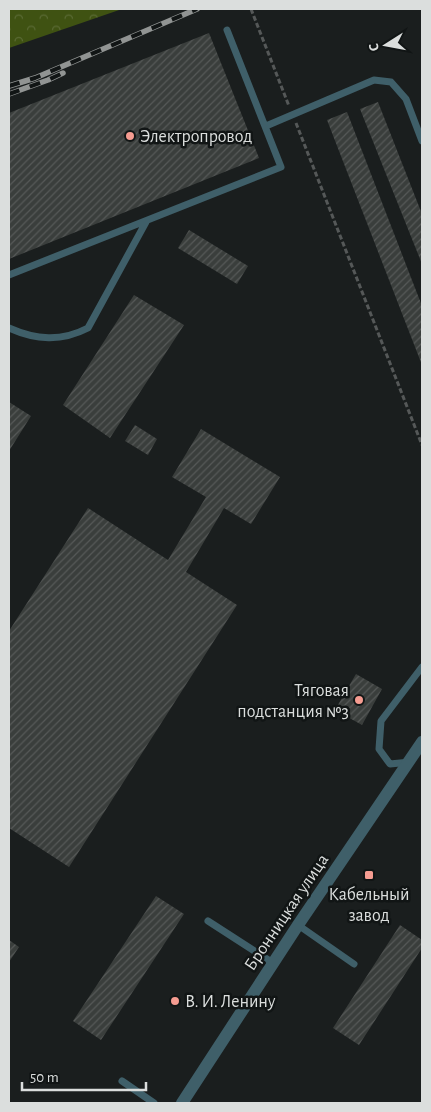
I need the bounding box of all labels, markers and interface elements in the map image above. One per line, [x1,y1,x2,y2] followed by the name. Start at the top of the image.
[361,20,411,70] north arrow
[367,42,382,52] text: С
[140,128,252,146] place label: Электропровод
[124,130,136,142] marker: Электропровод
[237,682,349,721] place label: Тяговая подстанция №3
[353,694,365,706] marker: Тяговая подстанция №3
[241,851,332,974] street label: Бронницкая улица
[363,869,375,881] marker: Кабельный завод
[328,885,410,925] place label: Кабельный завод
[185,993,276,1011] place label: В. И. Ленину
[169,995,181,1007] marker: В. И. Ленину
[22,1060,146,1092] scale bar
[30,1070,59,1085] text: 50 m

